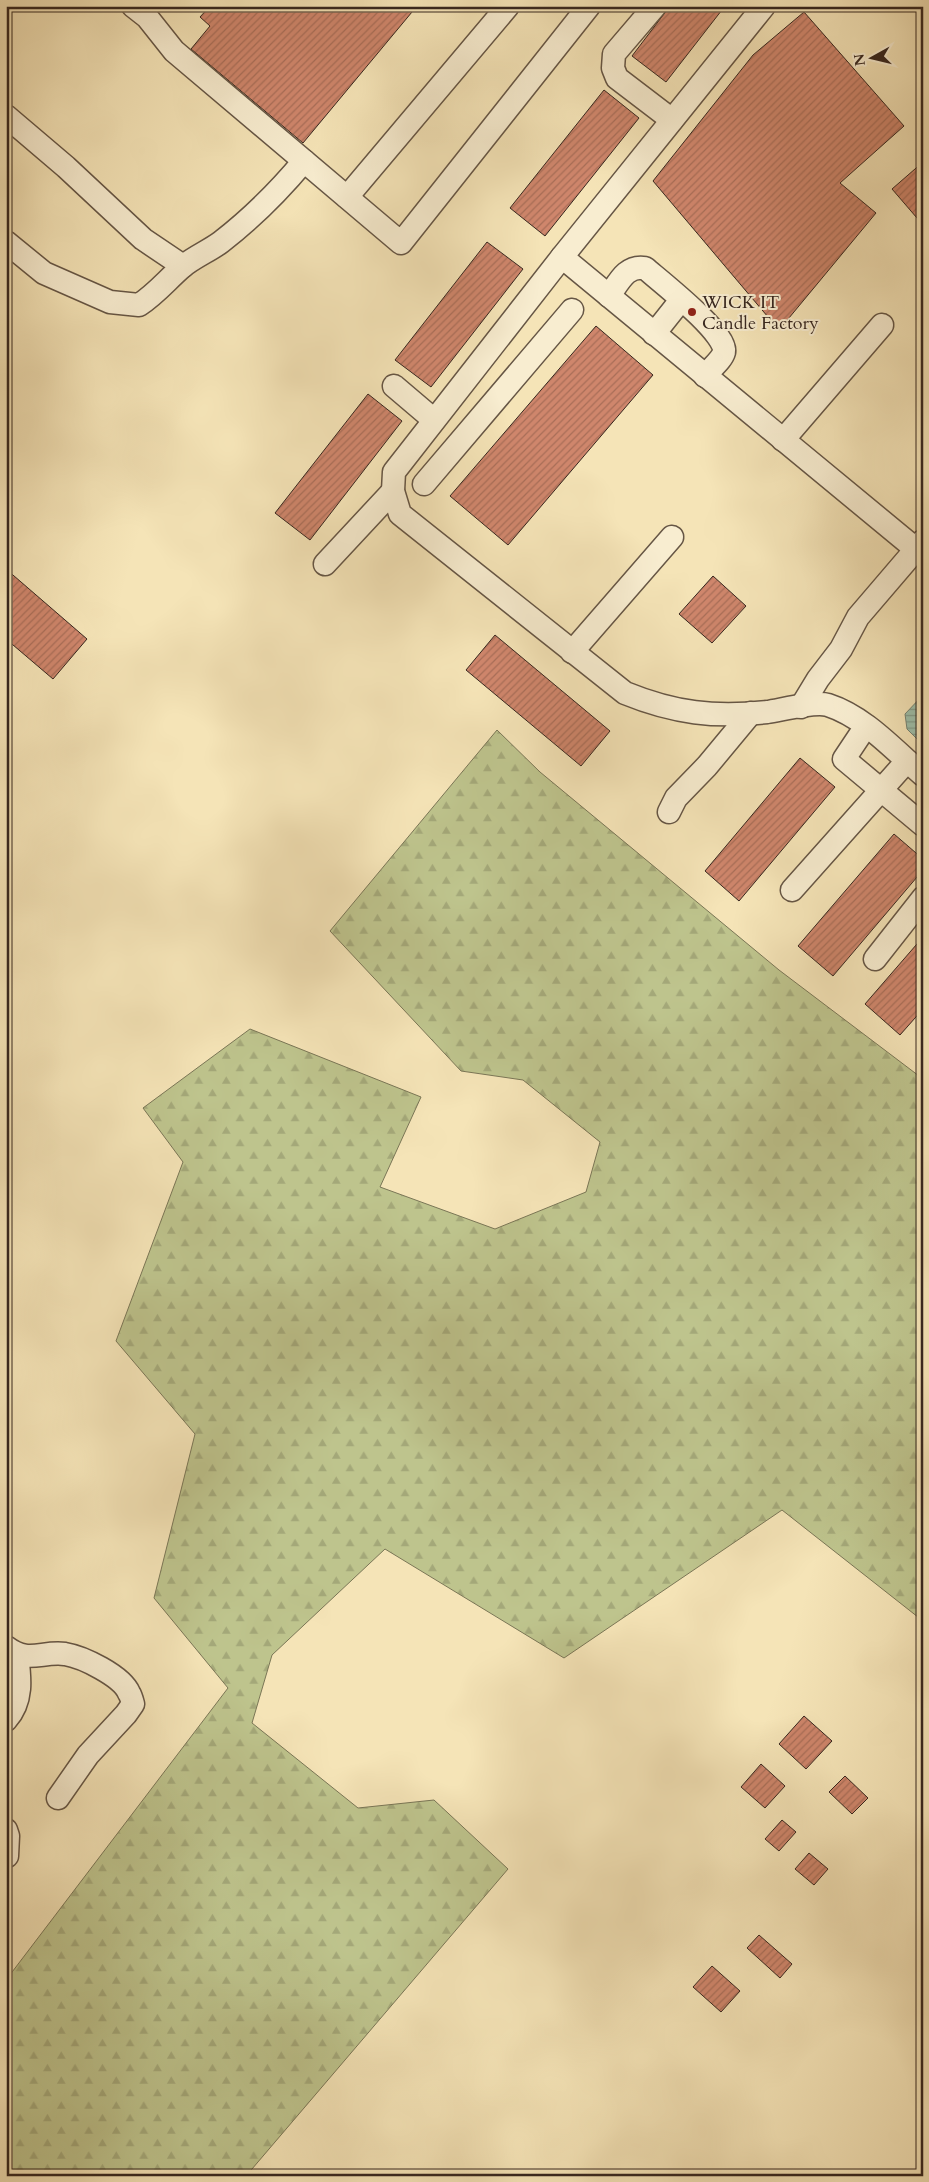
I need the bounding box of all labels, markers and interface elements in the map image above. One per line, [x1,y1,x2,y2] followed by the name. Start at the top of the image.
[846,32,896,82] north arrow
[849,52,870,67] text: N
[701,290,819,336] place label: WICK IT Candle Factory
[686,306,698,318] marker: WICK IT Candle Factory

